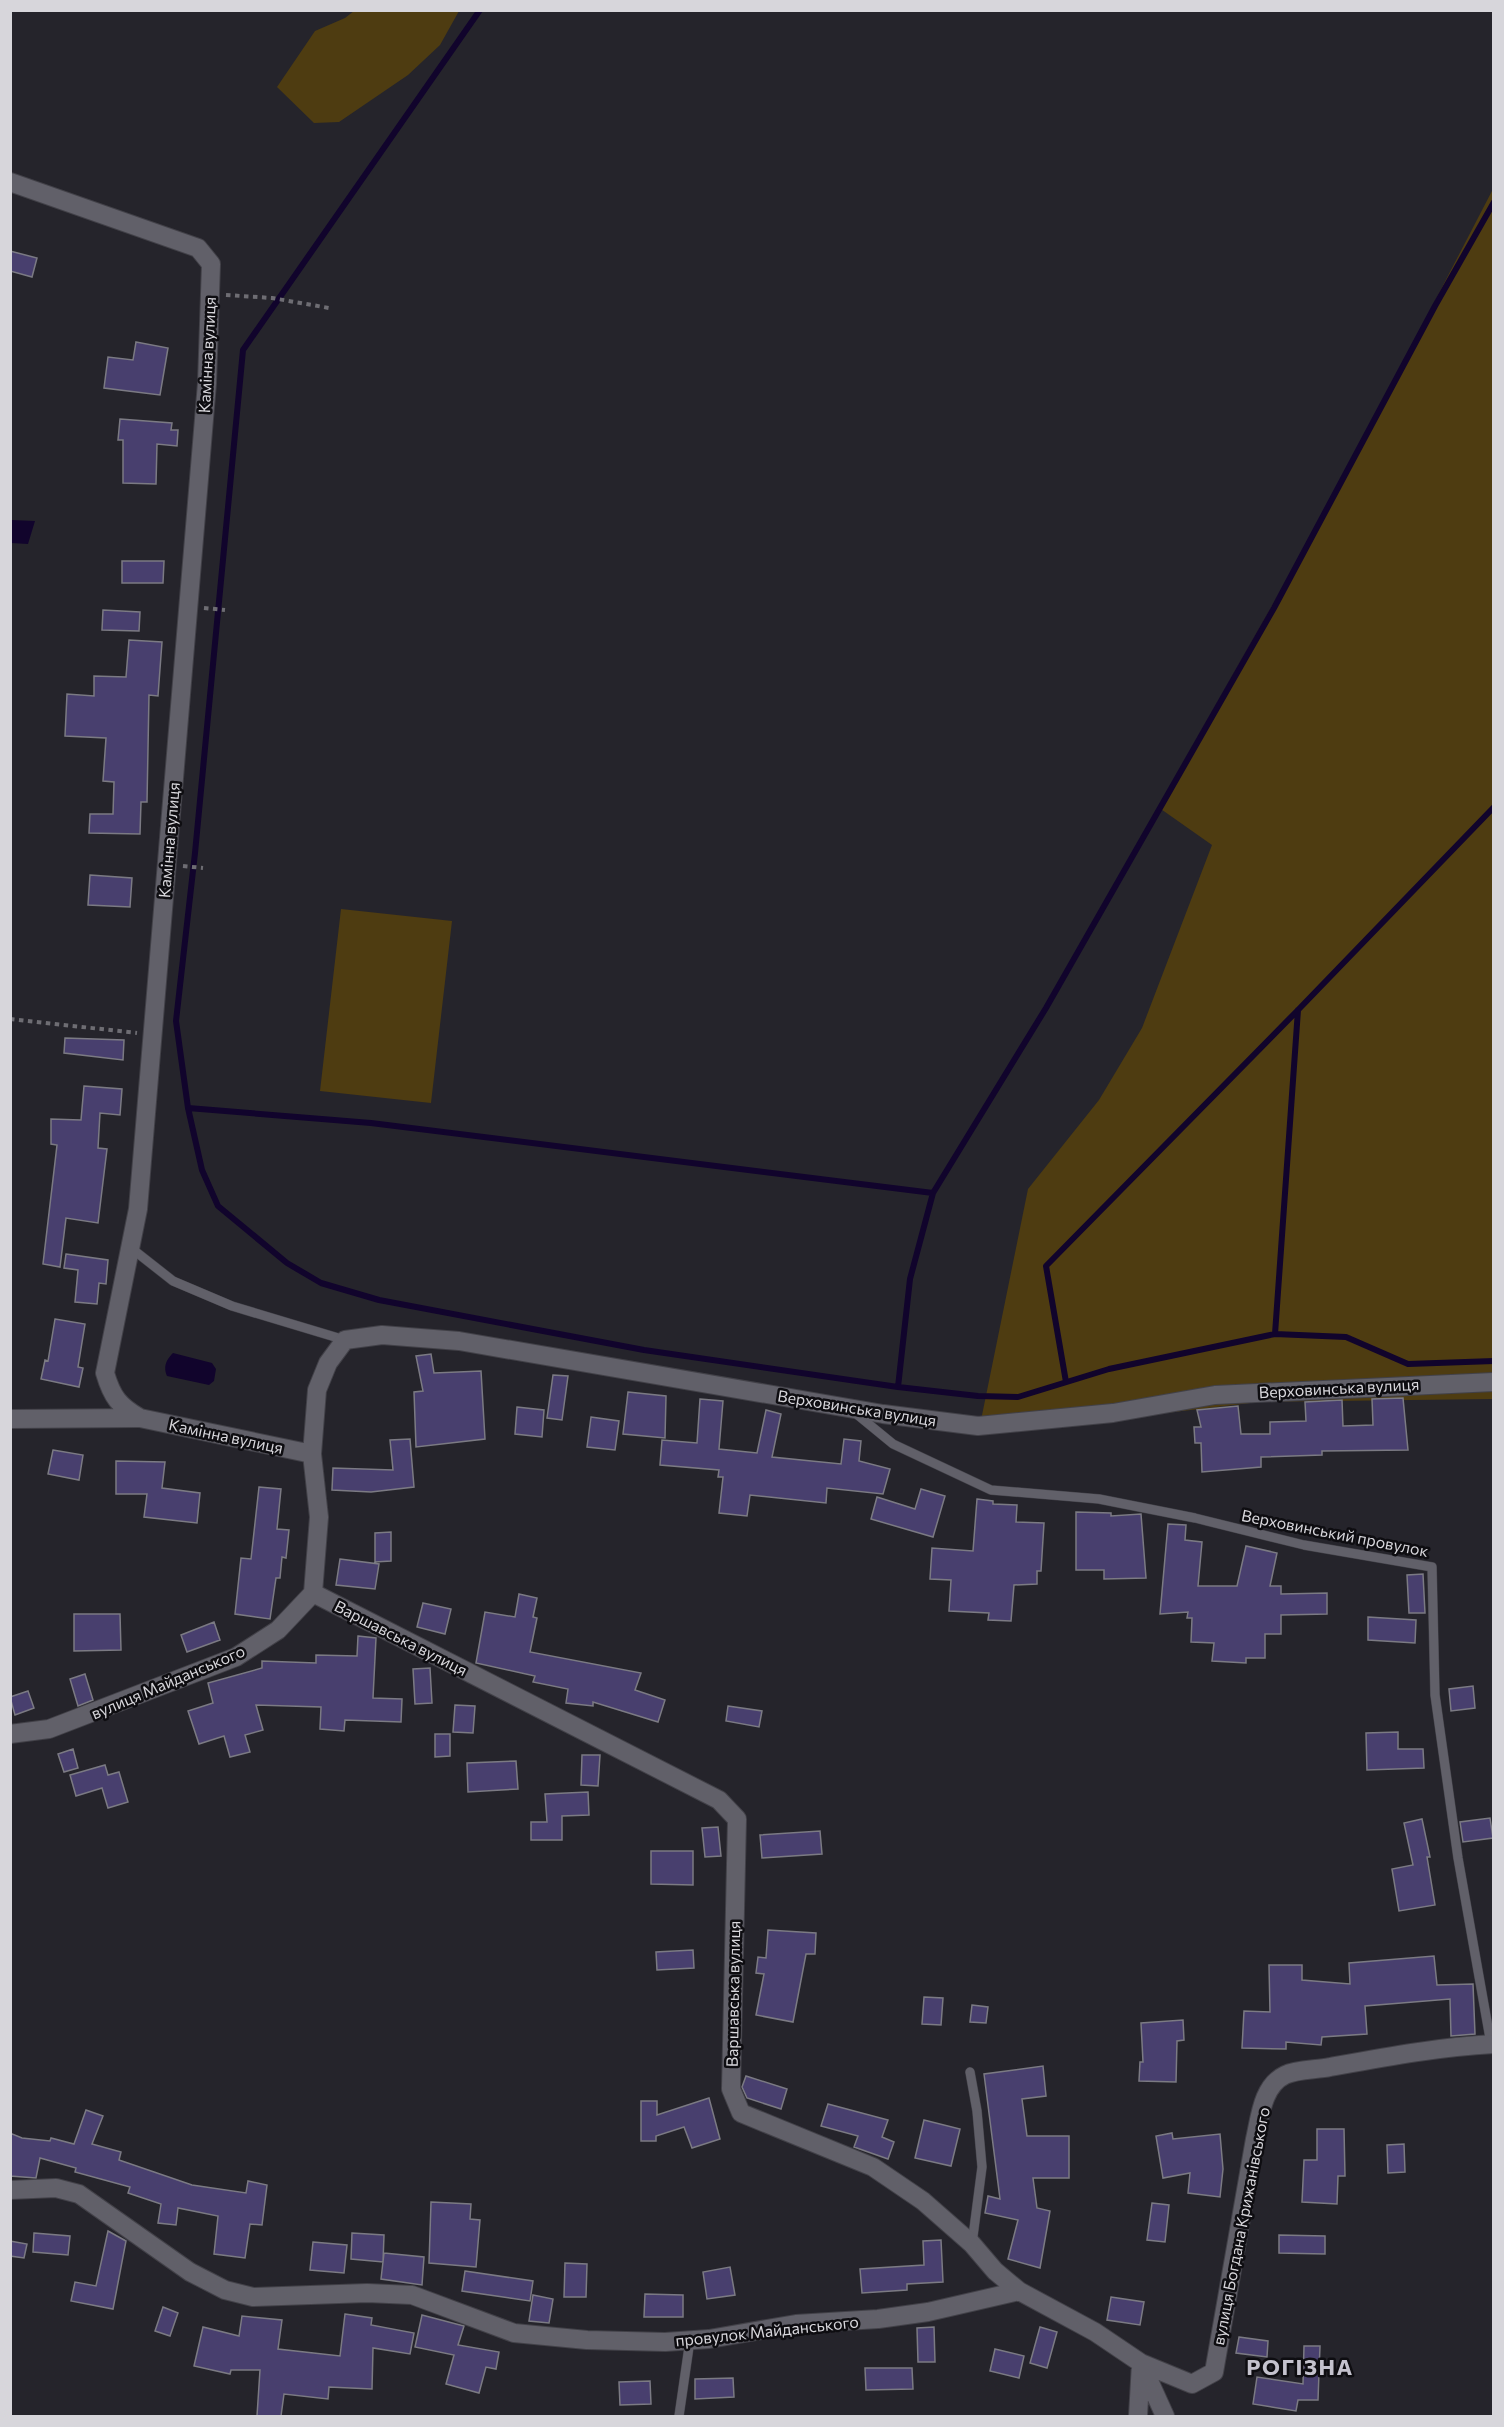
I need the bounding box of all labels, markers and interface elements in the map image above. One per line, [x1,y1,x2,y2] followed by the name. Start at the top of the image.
[194,296,219,414] street label: Камінна вулиця
[154,781,183,899] street label: Камінна вулиця
[1258,1374,1420,1401] street label: Верховинська вулиця
[776,1386,938,1429] street label: Верховинська вулиця
[167,1414,285,1457] street label: Камінна вулиця
[1240,1505,1431,1560] street label: Верховинський провулок
[332,1596,471,1679] street label: Варшавська вулиця
[88,1641,248,1723] street label: вулиця Майданського
[722,1921,743,2067] street label: Варшавська вулиця
[1208,2105,1273,2347] street label: вулиця Богдана Крижанівського
[674,2311,860,2350] street label: провулок Майданського
[1246,2353,1354,2380] district label: РОГІЗНА

